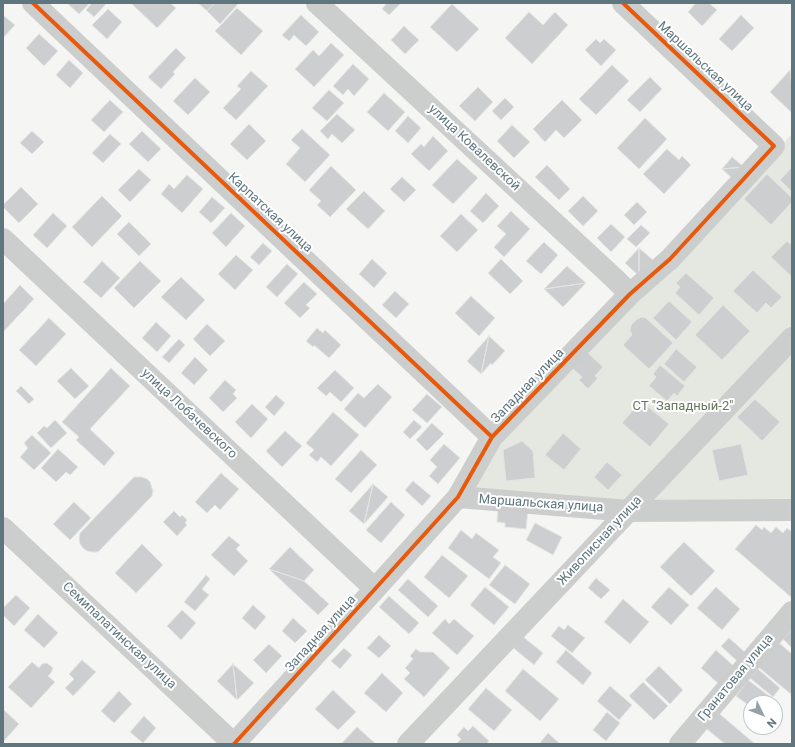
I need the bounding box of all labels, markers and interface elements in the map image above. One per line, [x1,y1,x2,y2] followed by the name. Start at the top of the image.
[654,19,756,115] street label: Маршальская улица
[425,102,523,194] street label: улица Ковалевской
[224,170,316,256] street label: Карпатская улица
[488,345,568,427] street label: Западная улица
[138,366,240,462] street label: улица Лобачевского
[633,399,733,415] park label: СТ "Западный-2"
[478,492,604,516] street label: Маршальская улица
[555,493,645,589] street label: Живописная улица
[59,579,179,693] street label: Семипалатинская улица
[282,592,360,676] street label: Западная улица
[695,631,777,725] street label: Гранатовая улица
[743,695,783,735] north arrow
[764,716,779,730] text: N

